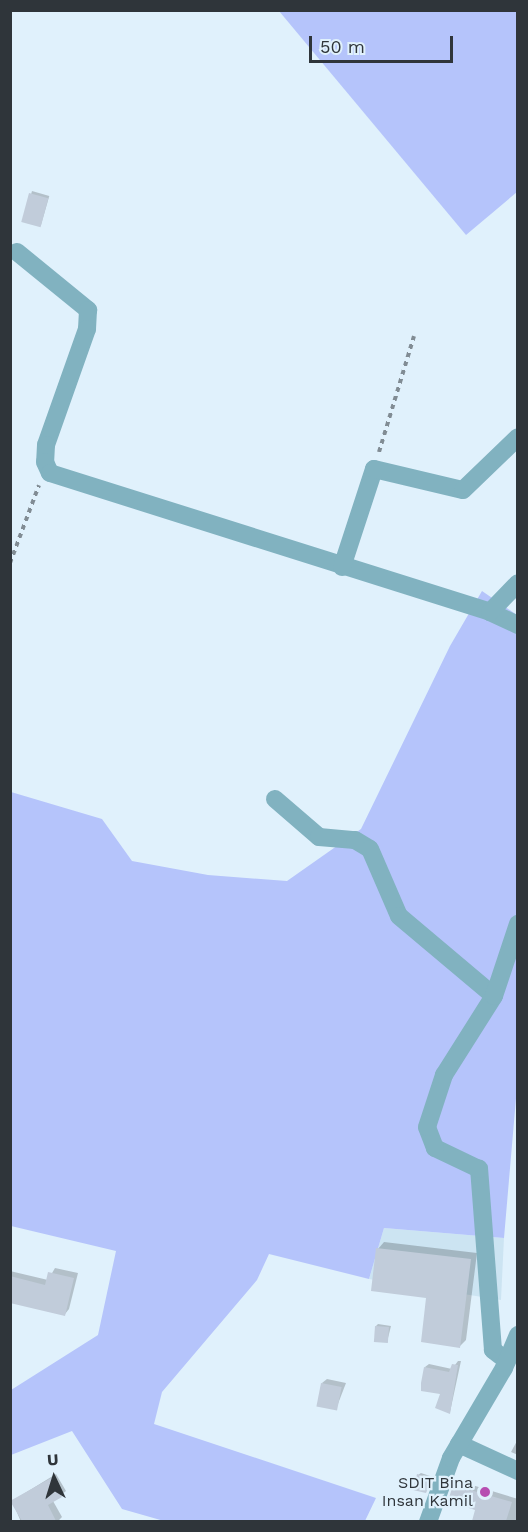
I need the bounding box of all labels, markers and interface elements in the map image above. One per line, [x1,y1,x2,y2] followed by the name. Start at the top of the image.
[312,24,456,62] scale bar
[320,36,365,57] text: 50 m
[24,1448,84,1508] north arrow
[46,1450,59,1469] text: U
[382,1473,473,1511] place label: SDIT Bina Insan Kamil
[478,1485,492,1499] marker: SDIT Bina Insan Kamil

